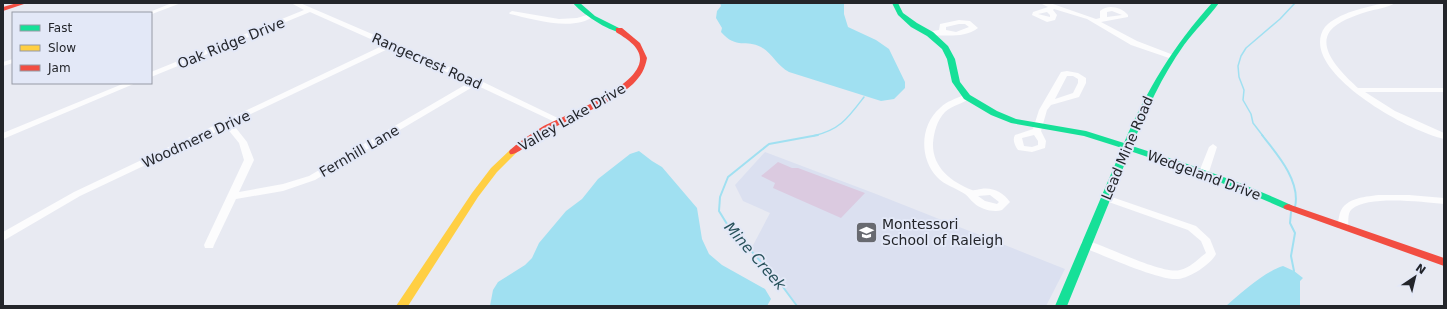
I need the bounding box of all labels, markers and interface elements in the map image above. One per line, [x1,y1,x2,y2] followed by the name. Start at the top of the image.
[12,12,152,84] legend
[175,14,287,72] street label: Oak Ridge Drive
[48,21,72,35] text: Fast
[370,30,484,92] street label: Rangecrest Road
[48,41,76,55] text: Slow
[47,61,71,75] text: Jam
[516,80,628,154] street label: Valley Lake Drive
[1098,94,1156,202] street label: Lead Mine Road
[140,107,252,171] street label: Woodmere Drive
[316,122,402,180] street label: Fernhill Lane
[1145,147,1263,203] street label: Wedgeland Drive
[882,216,1003,248] place label: Montessori School of Raleigh
[721,218,790,295] water label: Mine Creek
[853,219,879,245] school or university icon: Montessori School of Raleigh
[1395,257,1435,297] north arrow
[1413,261,1428,277] text: N

